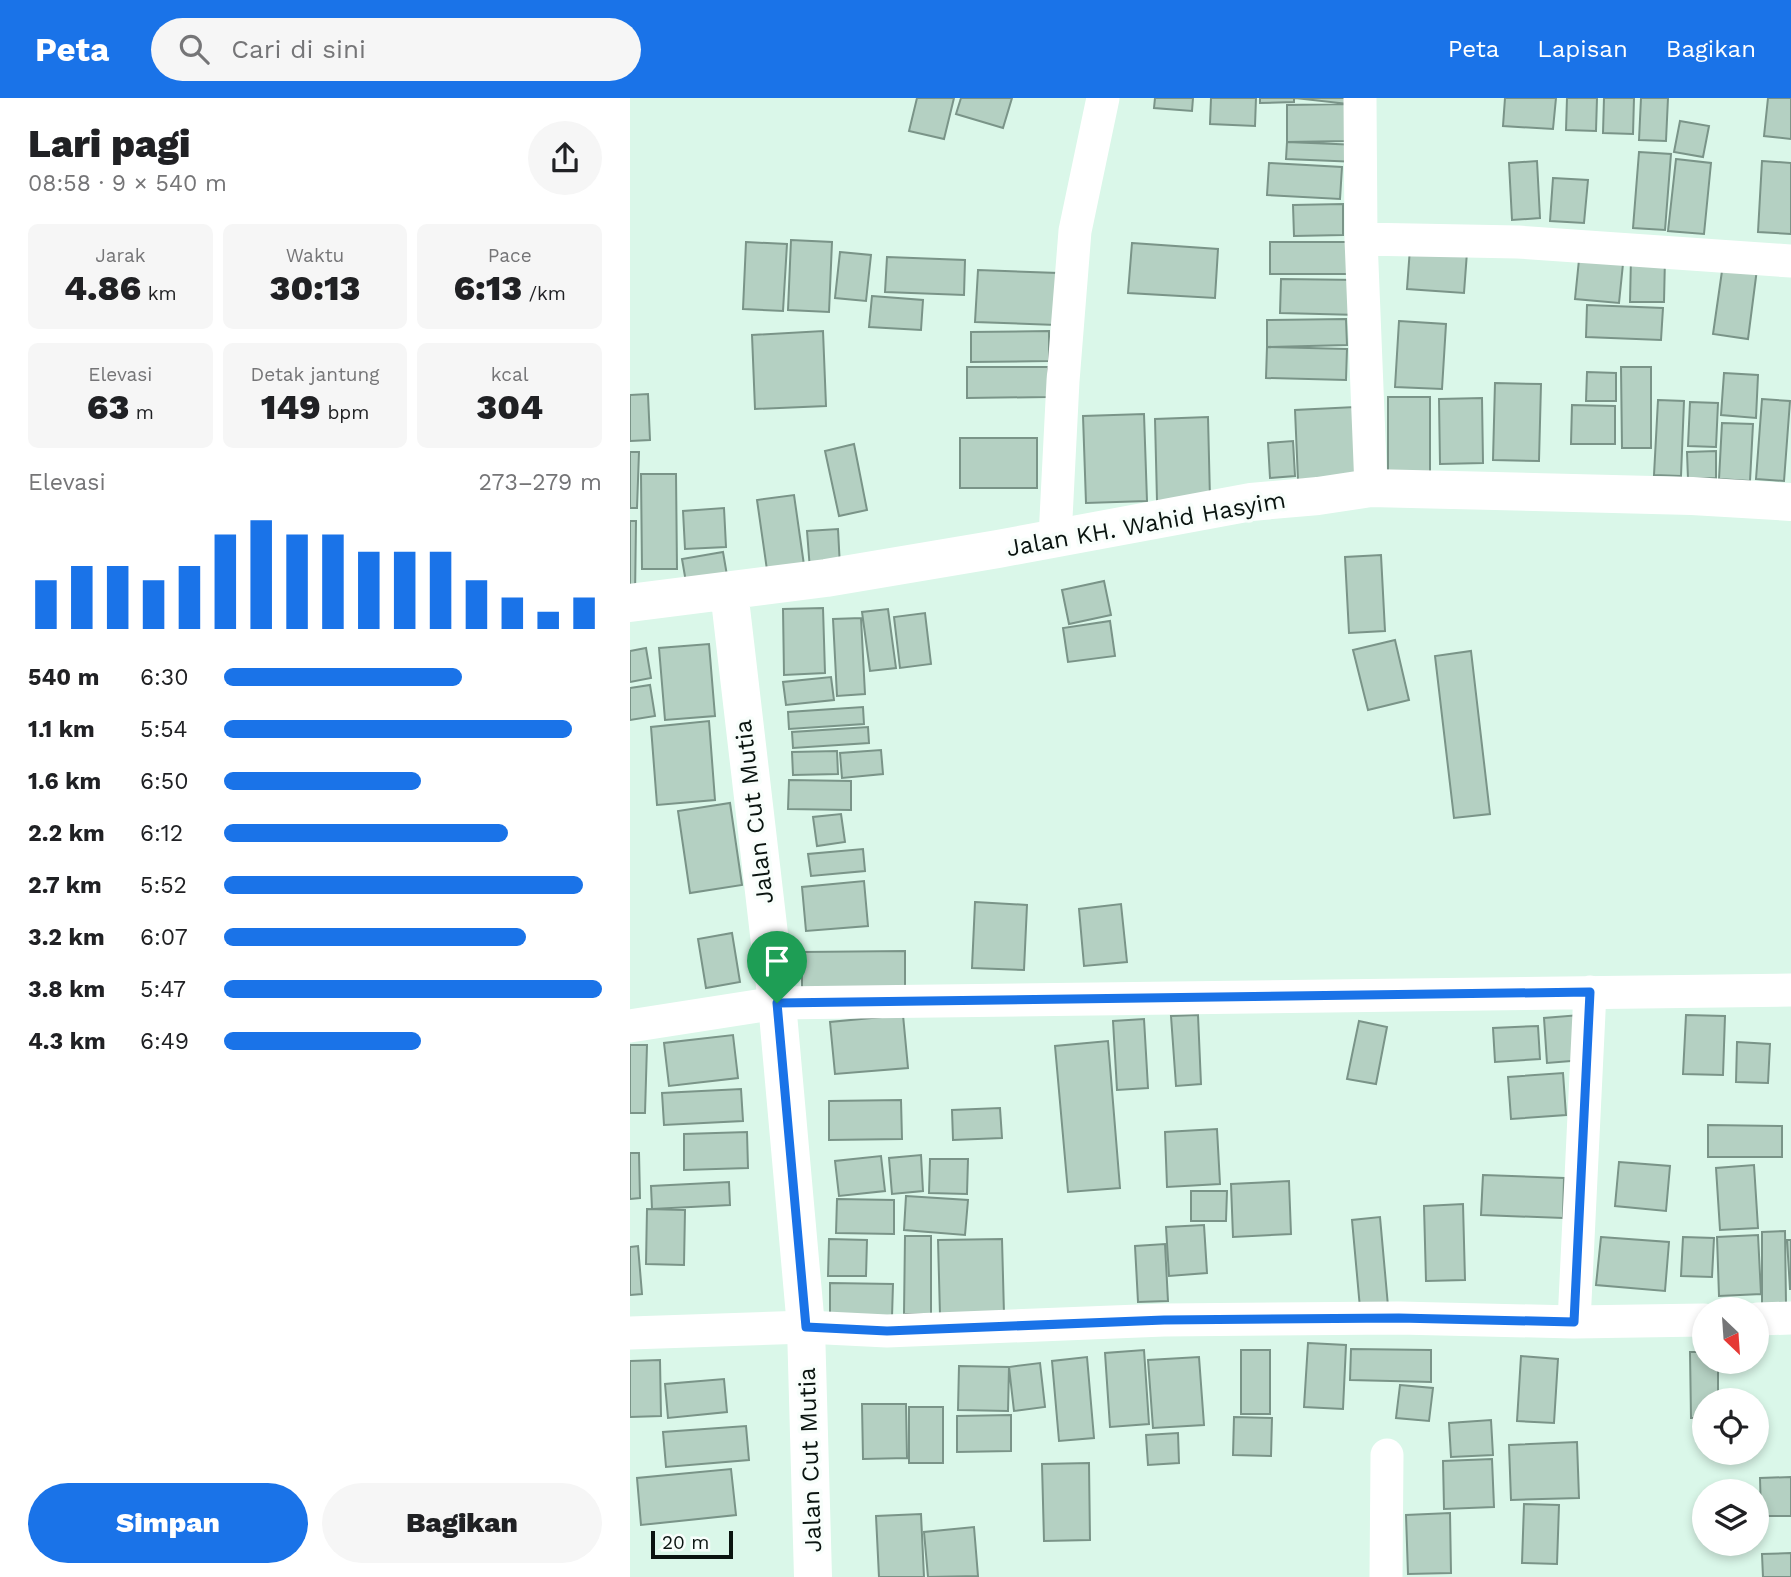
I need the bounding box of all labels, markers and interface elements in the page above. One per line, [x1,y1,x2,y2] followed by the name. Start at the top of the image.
[151,18,641,81] search box
[35,30,109,69] text: Peta
[175,30,213,68] icon: search
[231,34,366,64] text: Cari di sini
[1448,35,1499,63] text: Peta
[1537,35,1628,63] text: Lapisan
[1666,35,1756,63] text: Bagikan
[528,121,602,195] button: share
[28,122,190,166] text: Lari pagi
[28,170,227,197] text: 08:58 · 9 × 540 m
[95,244,145,267] text: Jarak
[286,244,344,267] text: Waktu
[488,244,532,267] text: Pace
[64,267,141,309] text: 4.86
[270,267,360,309] text: 30:13
[453,267,522,309] text: 6:13
[141,282,177,305] text: km
[522,282,566,305] text: /km
[88,363,152,386] text: Elevasi
[251,363,379,386] text: Detak jantung
[491,363,528,386] text: kcal
[87,386,129,428] text: 63
[261,386,321,428] text: 149
[476,386,543,428] text: 304
[129,401,154,424] text: m
[321,401,369,424] text: bpm
[28,469,106,496] text: Elevasi
[479,469,602,496] text: 273–279 m
[1004,486,1288,562] street label: Jalan KH. Wahid Hasyim
[28,664,99,691] text: 540 m
[140,664,189,691] text: 6:30
[28,716,95,743] text: 1.1 km
[140,716,188,743] text: 5:54
[729,718,779,906] street label: Jalan Cut Mutia
[28,768,101,795] text: 1.6 km
[140,768,188,795] text: 6:50
[28,820,105,847] text: 2.2 km
[140,820,183,847] text: 6:12
[28,872,102,899] text: 2.7 km
[140,872,187,899] text: 5:52
[28,924,105,951] text: 3.2 km
[140,924,188,951] text: 6:07
[747,931,807,1003] pin
[758,942,796,980] icon: arrive
[28,976,105,1003] text: 3.8 km
[140,976,186,1003] text: 5:47
[28,1028,106,1055] text: 4.3 km
[140,1028,189,1055] text: 6:49
[1692,1297,1769,1374] north arrow
[1692,1297,1769,1556] map controls
[793,1367,827,1553] street label: Jalan Cut Mutia
[1692,1388,1769,1465] button: locate
[1692,1479,1769,1556] button: layers
[28,1483,308,1563] button: Simpan
[322,1483,602,1563] button: Bagikan
[651,1528,733,1560] scale bar
[662,1531,709,1554] text: 20 m

